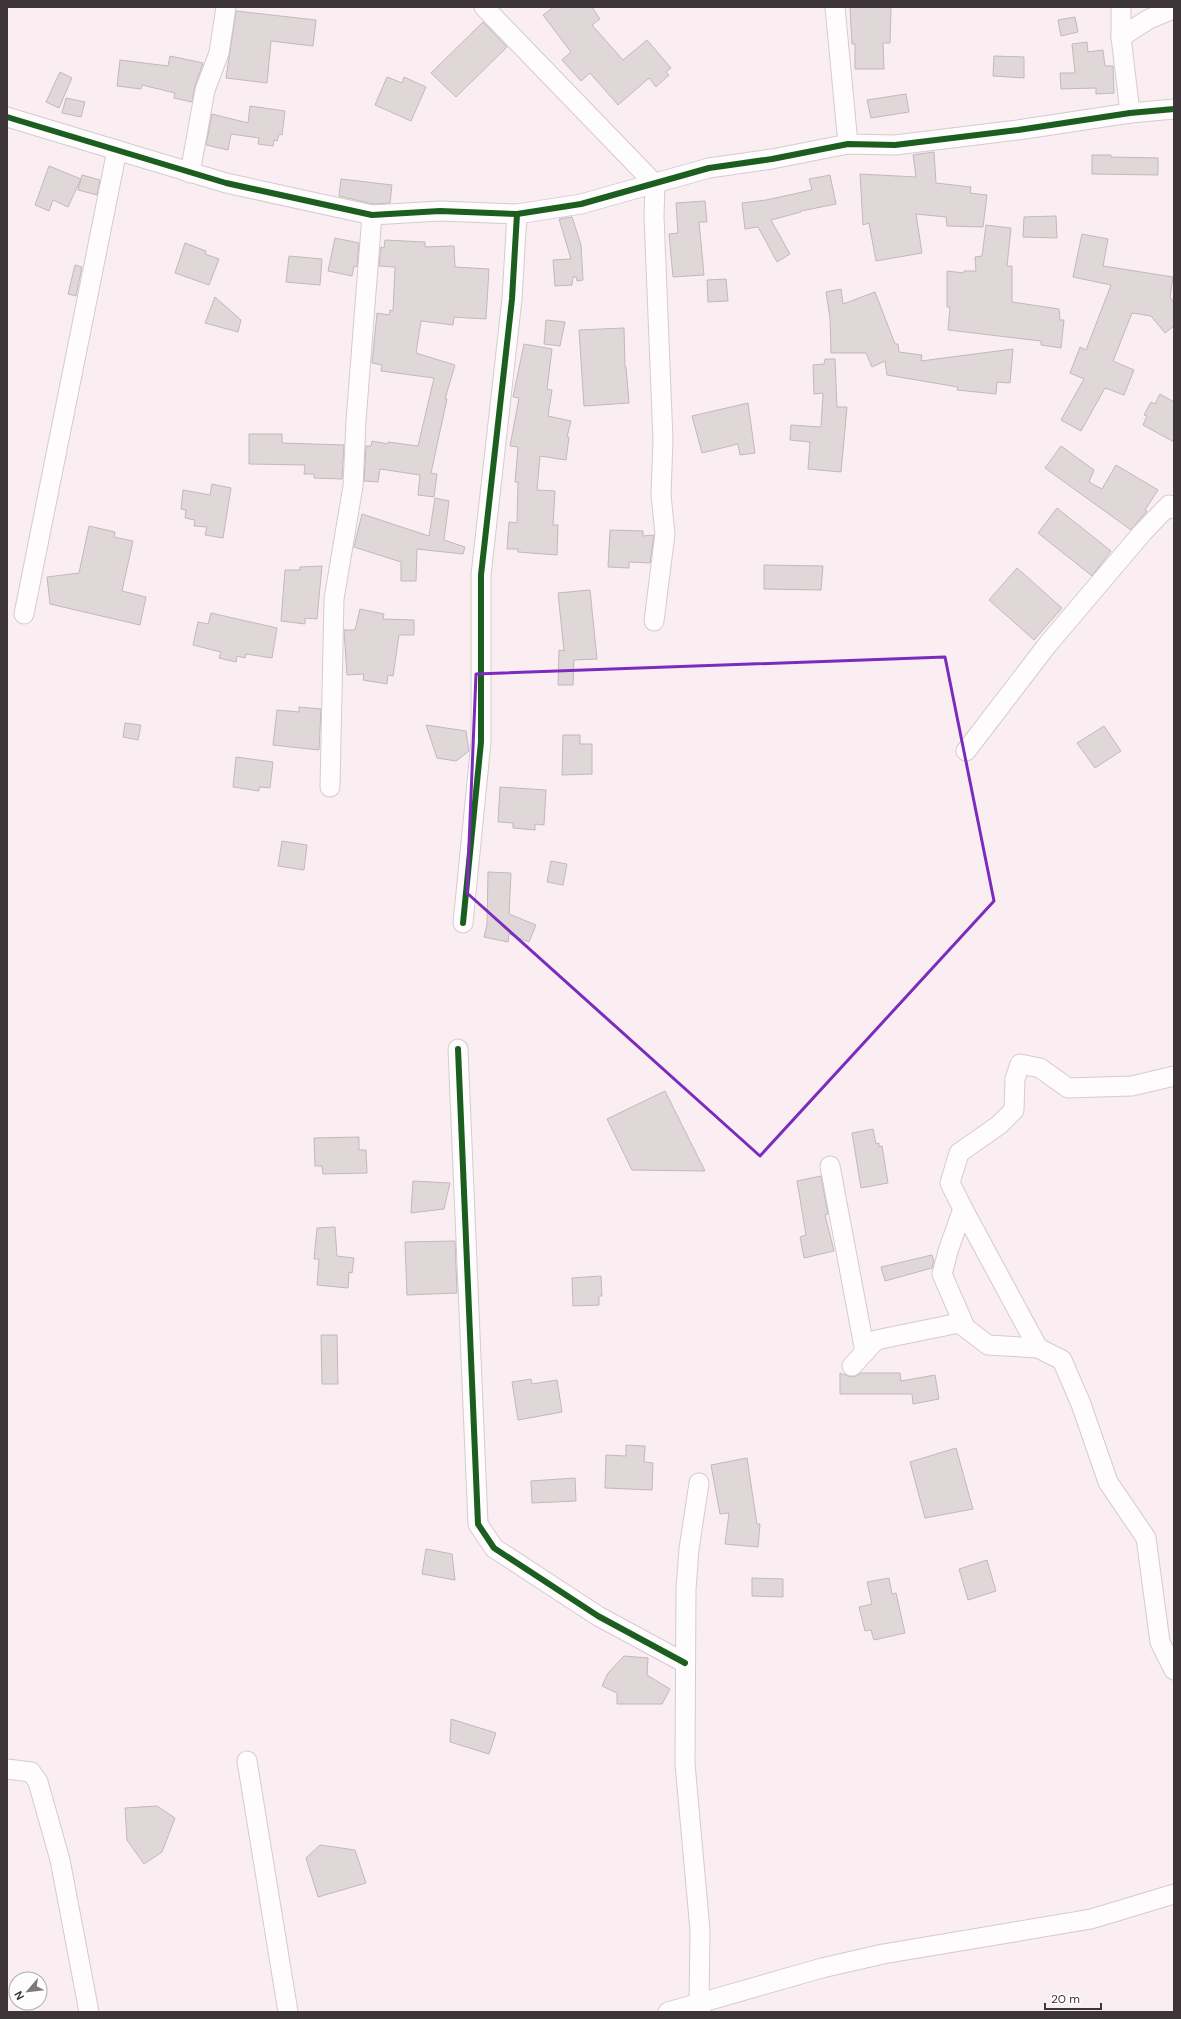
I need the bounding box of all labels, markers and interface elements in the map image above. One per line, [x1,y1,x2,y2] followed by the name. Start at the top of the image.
[8,1971,48,2011] north arrow
[1045,1985,1101,2011] scale bar
[11,1989,27,2003] text: N
[1051,1991,1080,2007] text: 20 m

